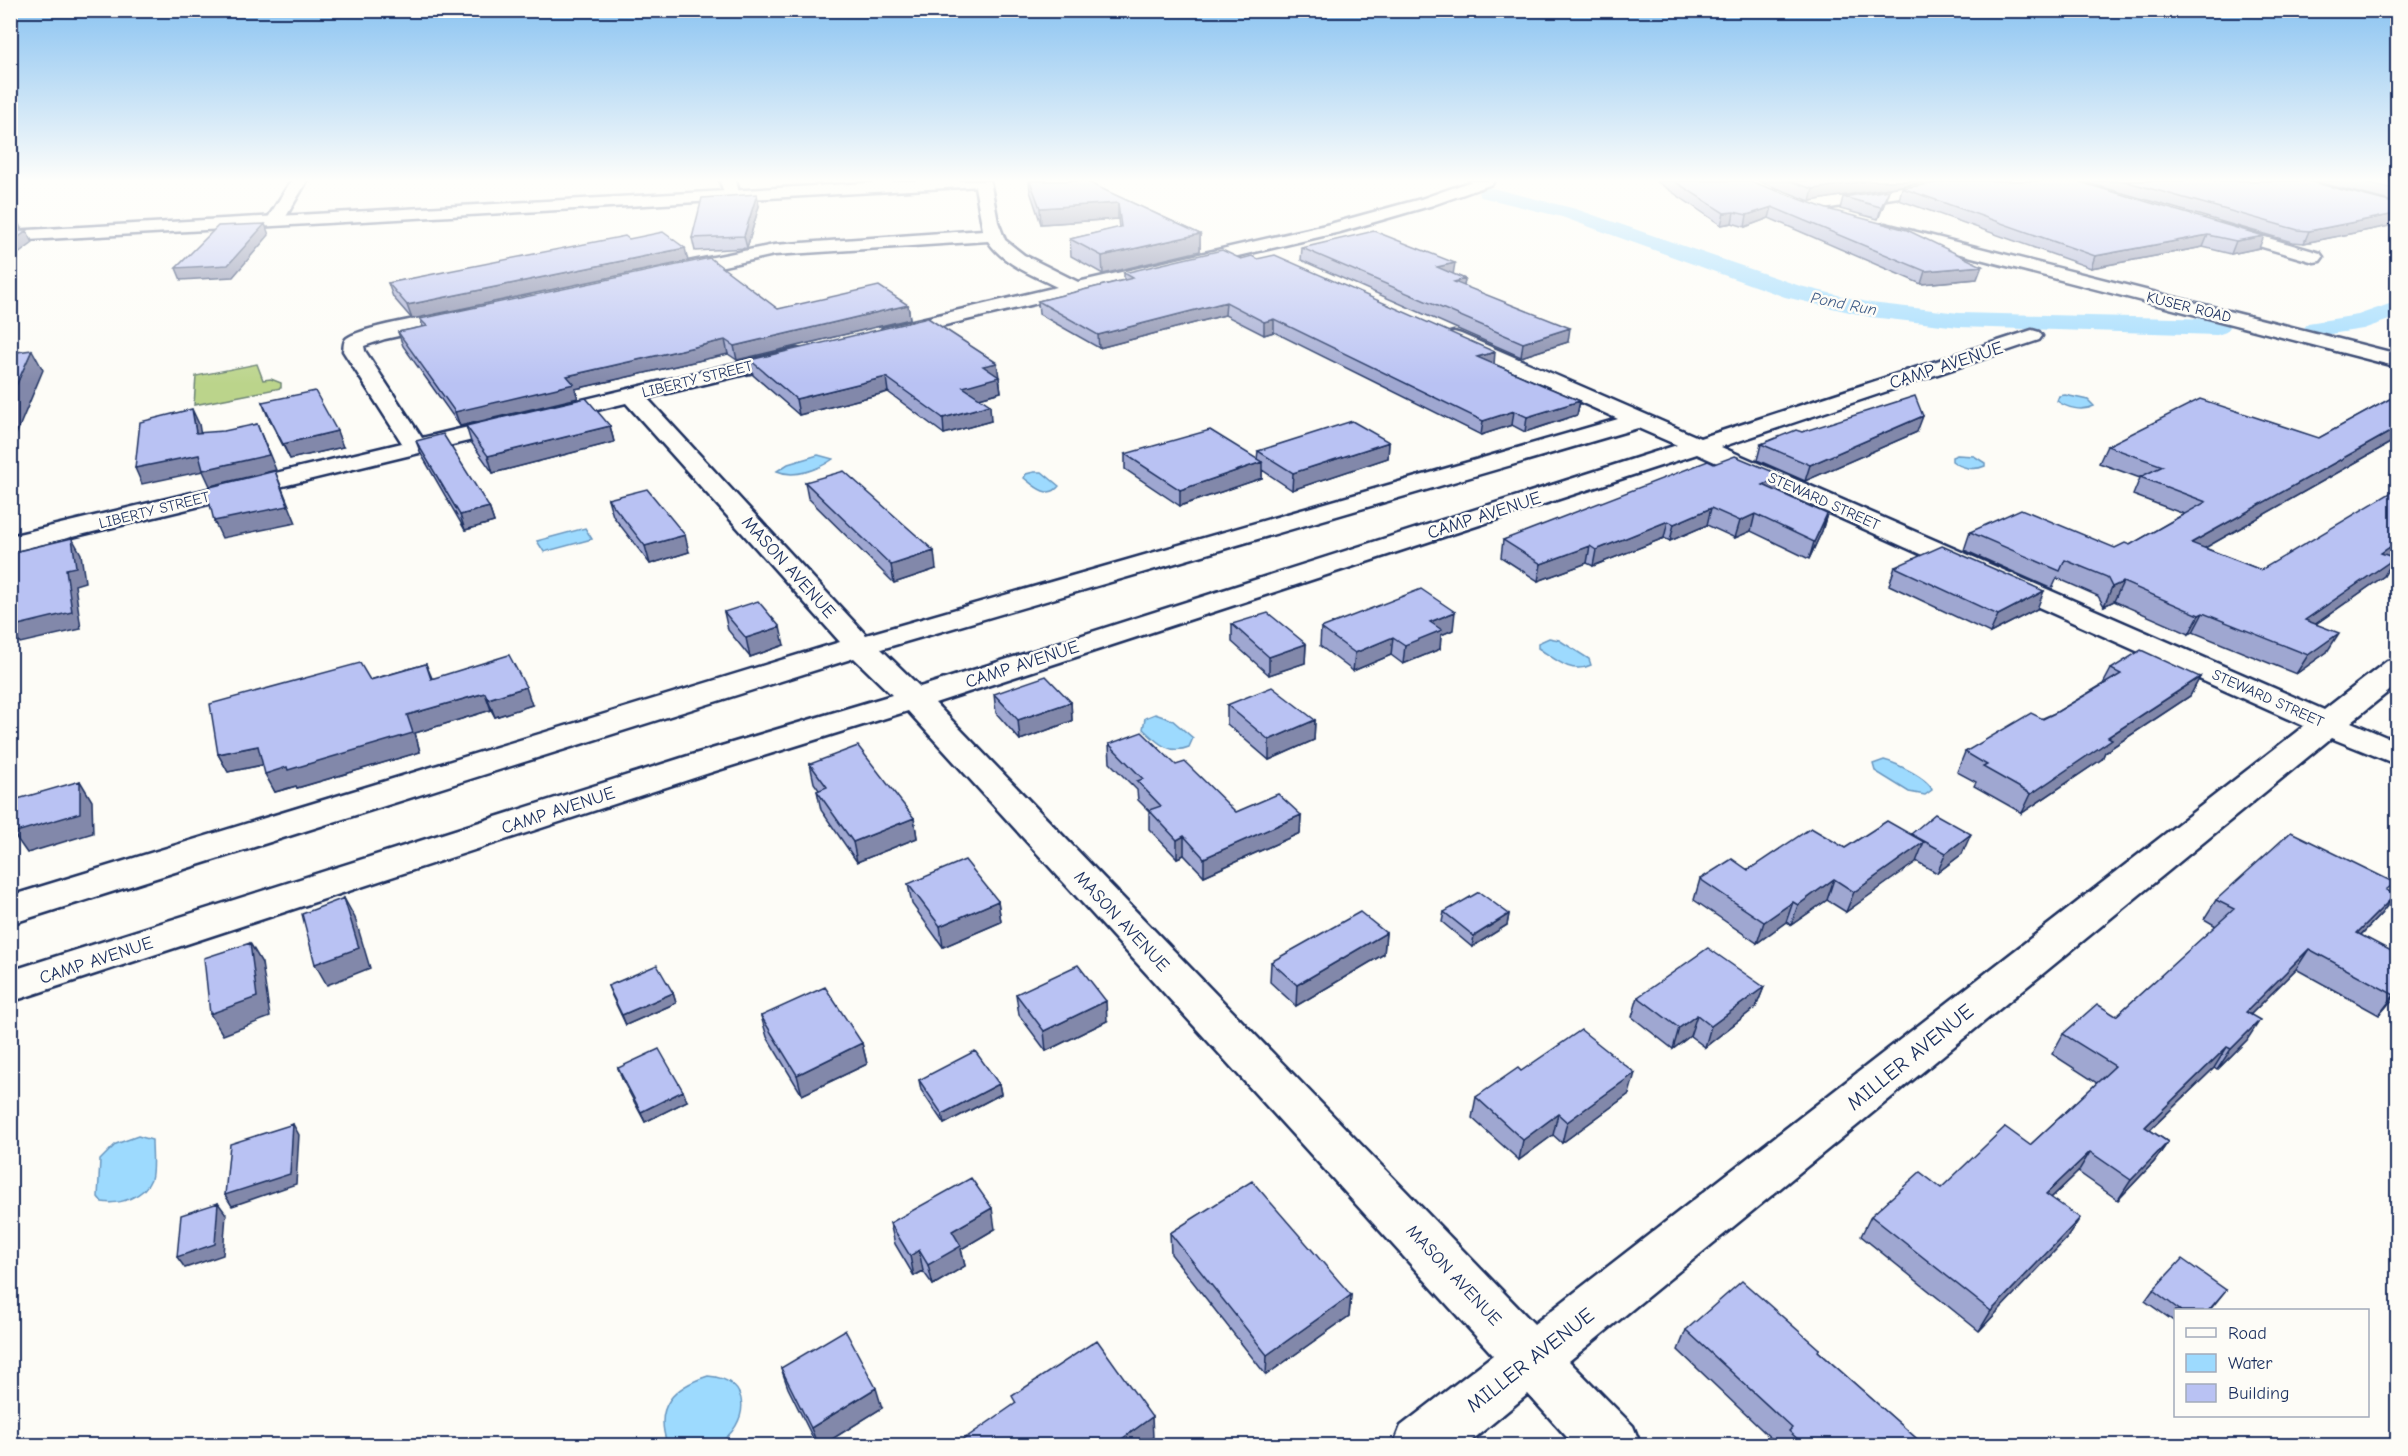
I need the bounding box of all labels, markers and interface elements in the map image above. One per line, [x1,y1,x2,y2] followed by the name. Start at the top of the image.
[2145,288,2233,326] street label: KUSER ROAD
[1809,289,1878,319] water label: Pond Run
[1887,337,2006,394] street label: CAMP AVENUE
[640,357,754,401] street label: LIBERTY STREET
[1765,468,1883,534] street label: STEWARD STREET
[1425,487,1544,544] street label: CAMP AVENUE
[97,488,211,532] street label: LIBERTY STREET
[737,512,840,623] street label: MASON AVENUE
[963,636,1082,693] street label: CAMP AVENUE
[2209,665,2327,731] street label: STEWARD STREET
[499,782,618,839] street label: CAMP AVENUE
[1070,867,1174,976] street label: MASON AVENUE
[37,932,156,989] street label: CAMP AVENUE
[1842,999,1978,1115] street label: MILLER AVENUE
[1402,1221,1506,1330] street label: MASON AVENUE
[1461,1303,1599,1417] street label: MILLER AVENUE
[2174,1309,2369,1417] legend
[2228,1323,2267,1344] text: Road
[2228,1353,2273,1374] text: Water
[2228,1383,2290,1404] text: Building

